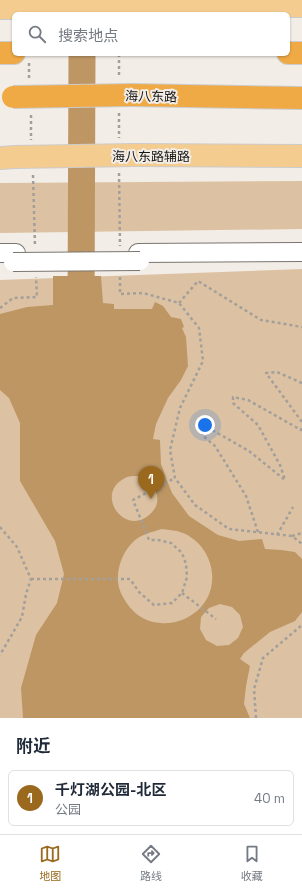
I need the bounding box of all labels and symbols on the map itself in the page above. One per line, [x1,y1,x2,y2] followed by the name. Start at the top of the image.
[125,88,177,105] street label: 海八东路
[112,148,190,165] street label: 海八东路辅路
[195,415,215,435] your location
[138,466,164,499] pin: 1

